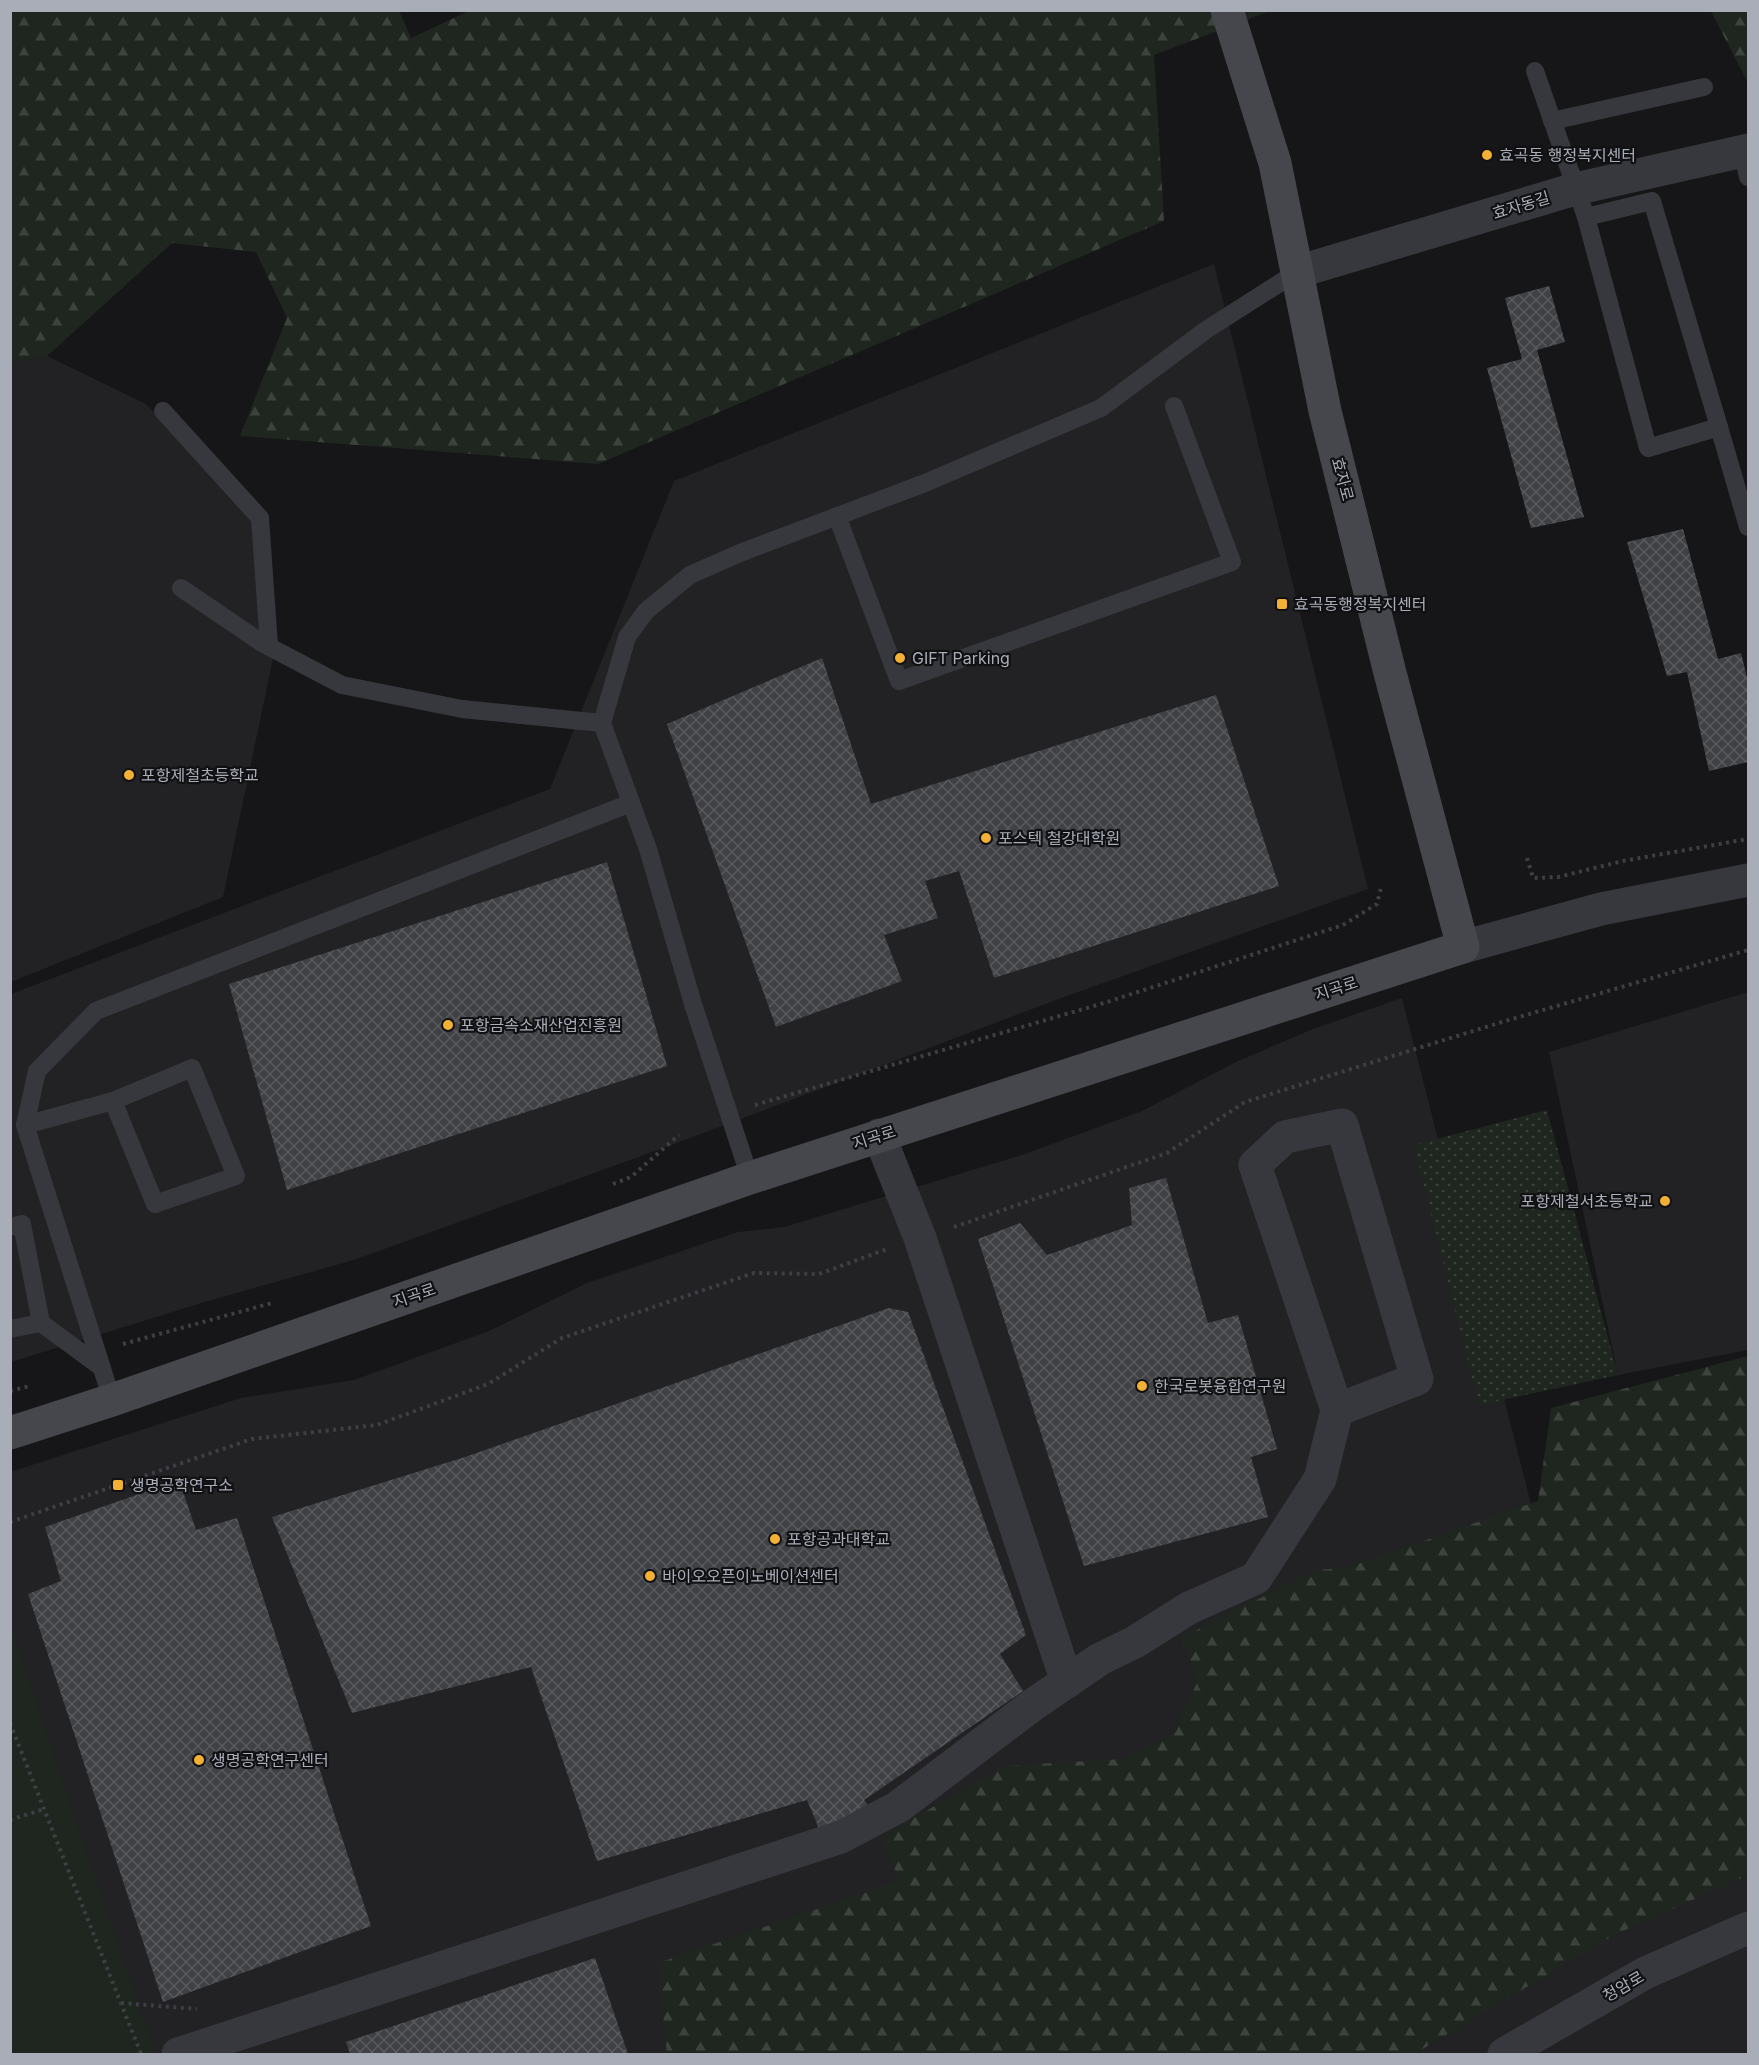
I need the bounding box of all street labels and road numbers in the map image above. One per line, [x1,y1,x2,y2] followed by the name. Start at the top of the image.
[1490,187,1552,223] street label: 효자동길
[1328,455,1358,503] street label: 효자로
[1312,972,1360,1004] street label: 지곡로
[850,1121,898,1153] street label: 지곡로
[390,1278,438,1312] street label: 지곡로
[1599,1966,1647,2006] street label: 청암로

